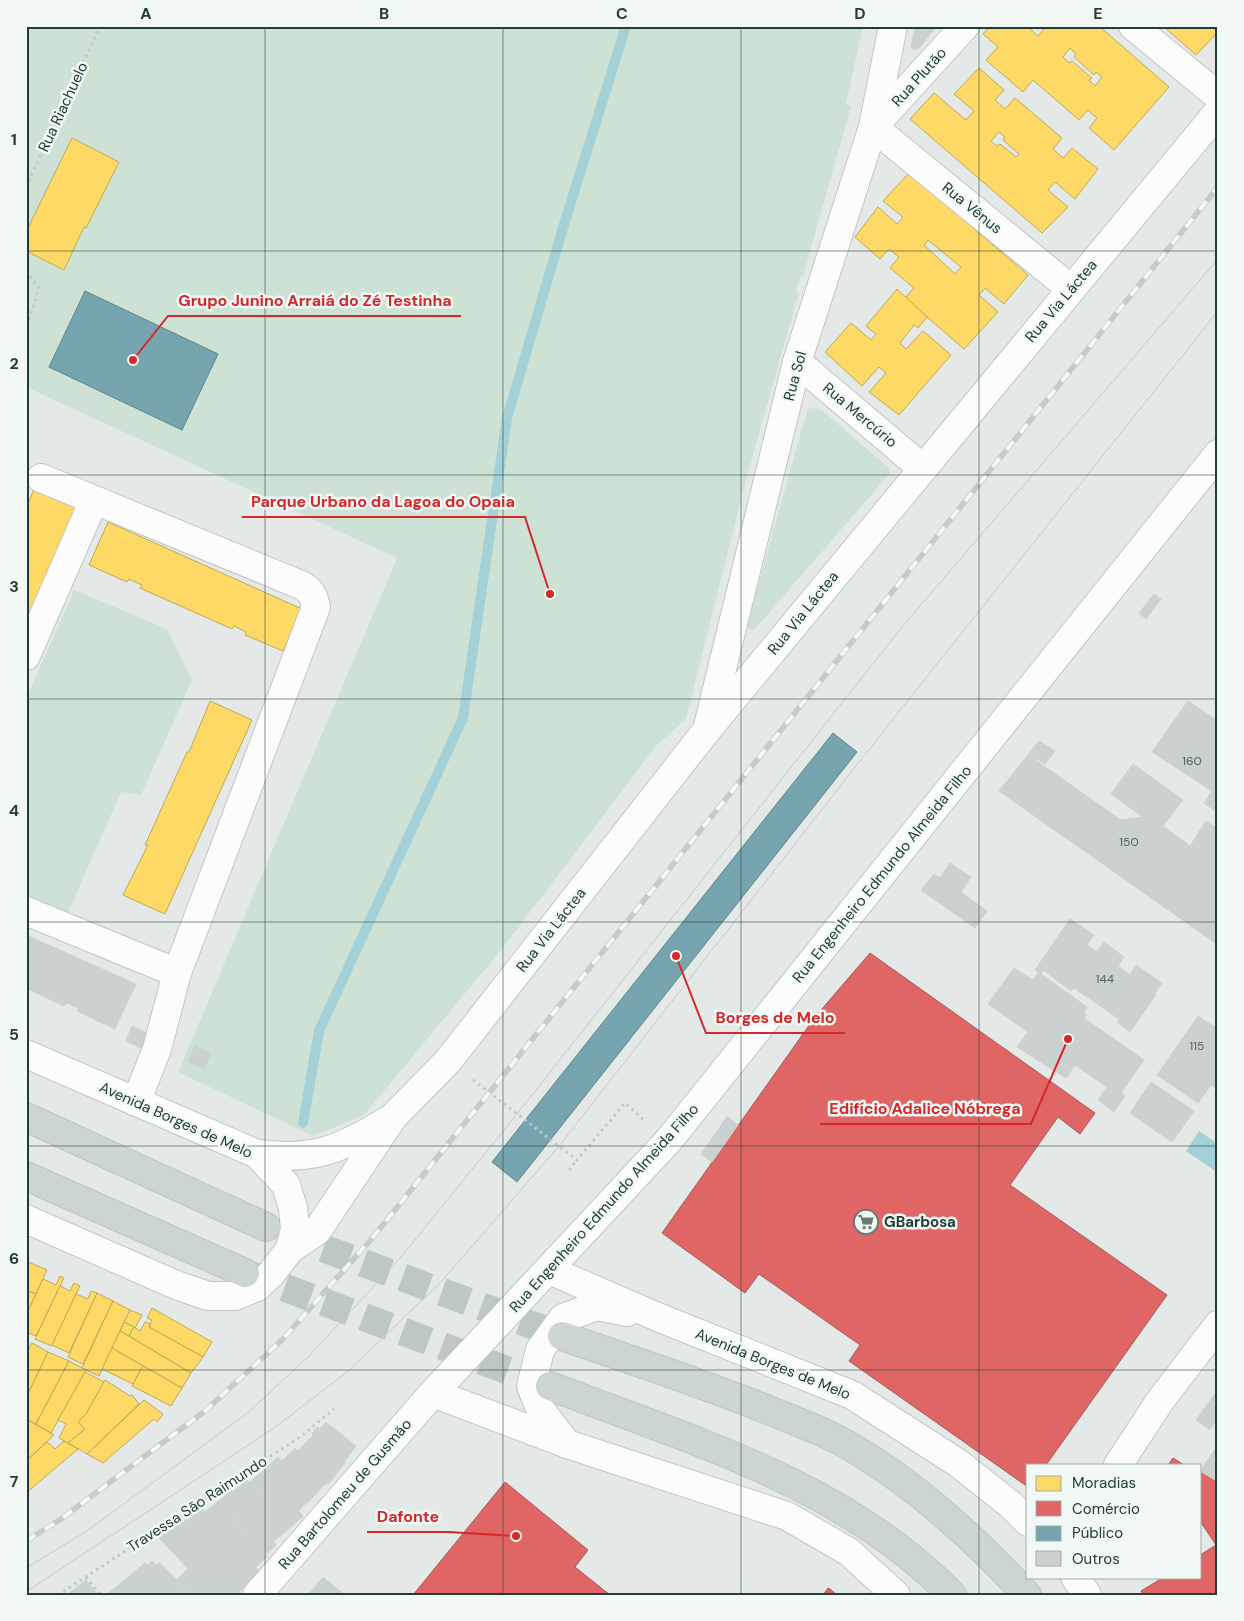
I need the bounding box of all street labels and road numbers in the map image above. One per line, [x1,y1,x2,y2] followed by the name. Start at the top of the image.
[887,43,951,111] street label: Rua Plutão
[33,59,93,155] street label: Rua Riachuelo
[938,178,1006,238] street label: Rua Vênus
[1020,255,1102,347] street label: Rua Via Láctea
[779,349,811,403] street label: Rua Sol
[819,378,901,452] street label: Rua Mercúrio
[763,567,843,659] street label: Rua Via Láctea
[788,761,976,987] street label: Rua Engenheiro Edmundo Almeida Filho
[512,884,590,976] street label: Rua Via Láctea
[96,1077,256,1163] street label: Avenida Borges de Melo
[505,1099,703,1317] street label: Rua Engenheiro Edmundo Almeida Filho
[692,1324,854,1404] street label: Avenida Borges de Melo
[274,1414,416,1574] street label: Rua Bartolomeu de Gusmão
[123,1451,271,1557] street label: Travessa São Raimundo

